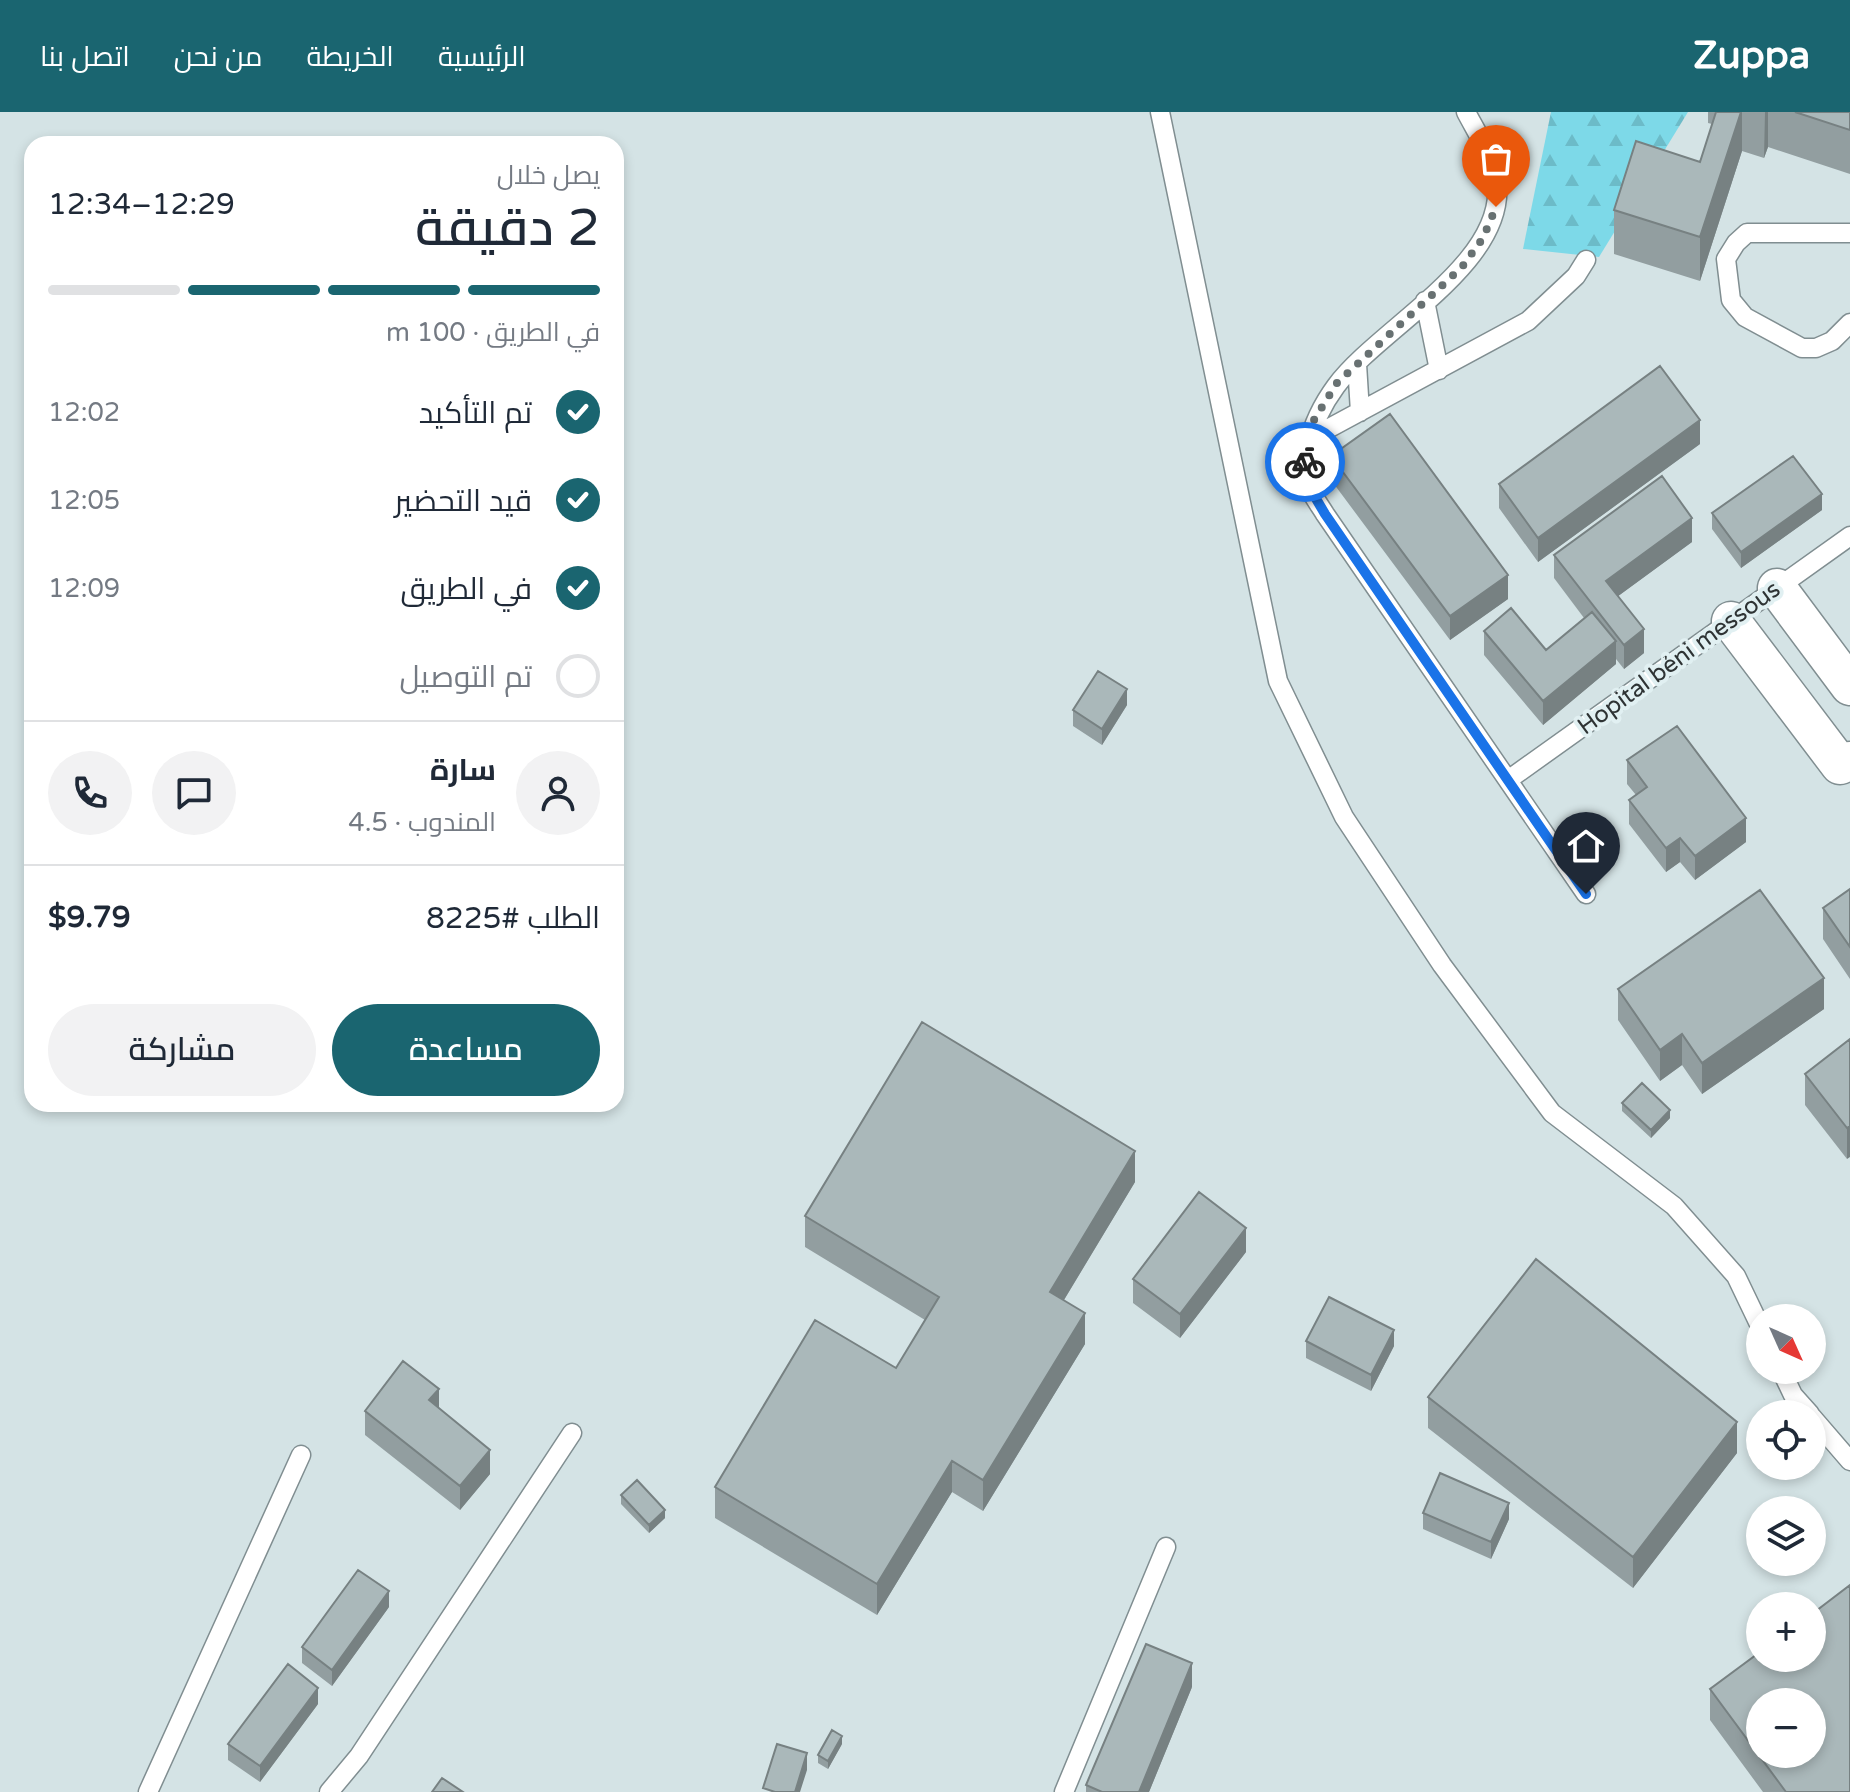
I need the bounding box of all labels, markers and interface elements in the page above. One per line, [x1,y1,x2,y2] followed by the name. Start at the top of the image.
[1693,33,1810,79] text: Zuppa
[40,40,130,74] text: اتصل بنا
[174,40,262,74] text: من نحن
[306,40,394,74] text: الخريطة
[438,40,526,74] text: الرئيسية
[1462,125,1530,207] pin
[1474,137,1518,181] icon: bag
[497,160,600,191] text: يصل خلال
[48,186,235,223] text: 12:29–12:34
[415,197,600,260] text: 2 دقيقة
[386,317,600,348] text: في الطريق · 100 m
[556,390,600,434] icon: check
[419,395,532,432] text: تم التأكيد
[48,397,120,428] text: 12:02
[1265,422,1345,502] courier
[1283,440,1327,484] icon: bike
[556,478,600,522] icon: check
[394,483,532,520] text: قيد التحضير
[48,485,120,516] text: 12:05
[556,566,600,610] icon: check
[400,571,532,608] text: في الطريق
[48,573,120,604] text: 12:09
[1572,575,1786,741] street label: Hopital béni messous
[400,659,532,696] text: تم التوصيل
[48,751,132,835] button: phone
[152,751,236,835] button: chat
[516,751,600,835] button: person
[430,752,496,789] text: سارة
[348,807,496,838] text: المندوب · 4.5
[1552,812,1620,894] pin
[1564,824,1608,868] icon: home
[48,899,131,936] text: $9.79
[426,900,600,937] text: الطلب #8225
[48,1004,316,1096] button: مشاركة
[332,1004,600,1096] button: مساعدة
[1746,1304,1826,1384] north arrow
[1746,1304,1826,1768] map controls
[1746,1400,1826,1480] button: locate
[1746,1496,1826,1576] button: layers
[1746,1592,1826,1672] button: +
[1746,1688,1826,1768] button: −

